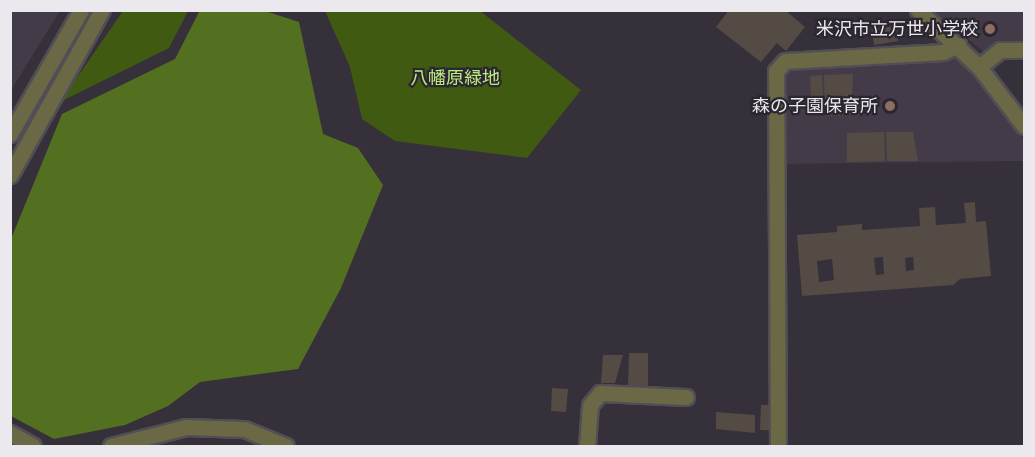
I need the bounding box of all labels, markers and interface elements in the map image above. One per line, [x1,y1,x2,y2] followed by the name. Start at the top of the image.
[816,18,978,40] place label: 米沢市立万世小学校
[983,22,997,36] marker: 米沢市立万世小学校
[410,67,500,89] park label: 八幡原緑地
[752,95,878,117] place label: 森の子園保育所
[883,99,897,113] marker: 森の子園保育所

